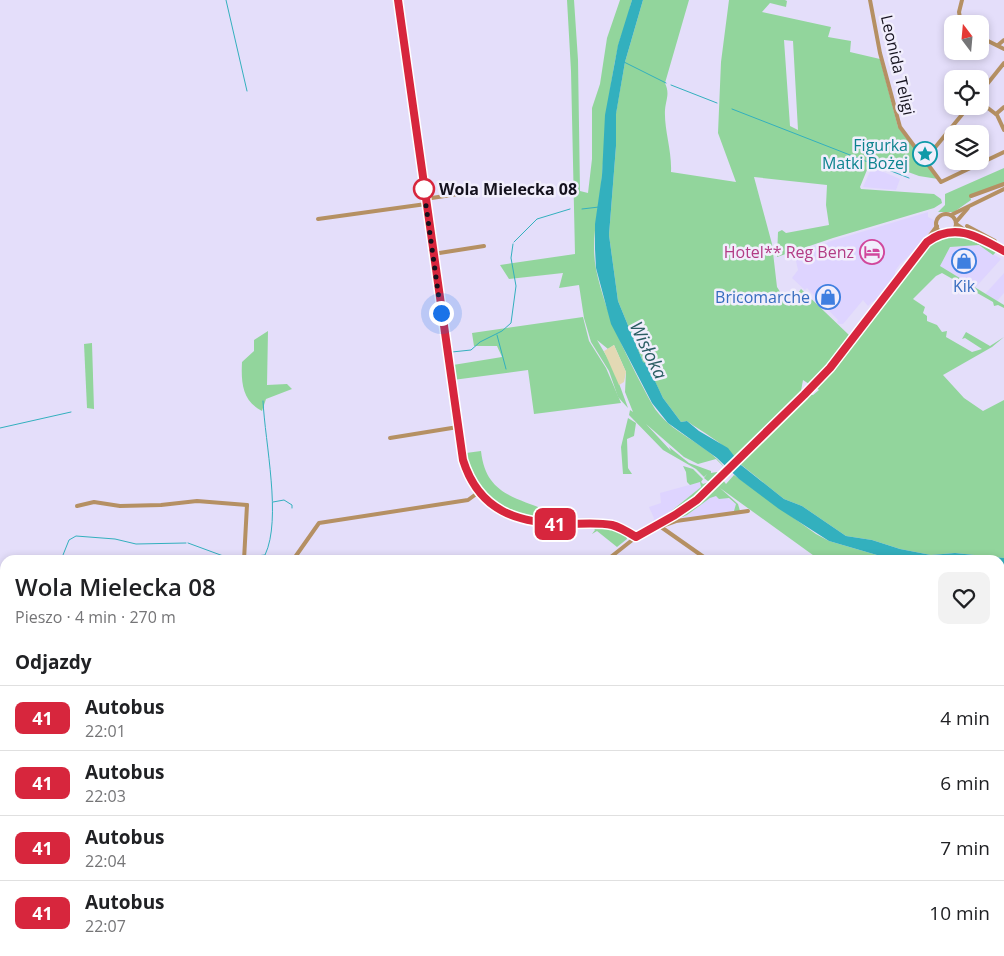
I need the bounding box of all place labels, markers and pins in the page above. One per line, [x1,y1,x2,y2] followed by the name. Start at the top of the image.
[822,134,908,174] place label: Figurka Matki Bożej
[912,141,938,167] place icon: Figurka Matki Bożej
[413,178,435,200] marker: Wola Mielecka 08
[439,178,577,200] place label: Wola Mielecka 08
[859,239,885,265] hotel icon: Hotel** Reg Benz
[724,241,854,263] place label: Hotel** Reg Benz
[951,248,977,274] shop icon: Kik
[953,275,976,297] place label: Kik
[815,284,841,310] shop icon: Bricomarche
[715,286,810,308] place label: Bricomarche

